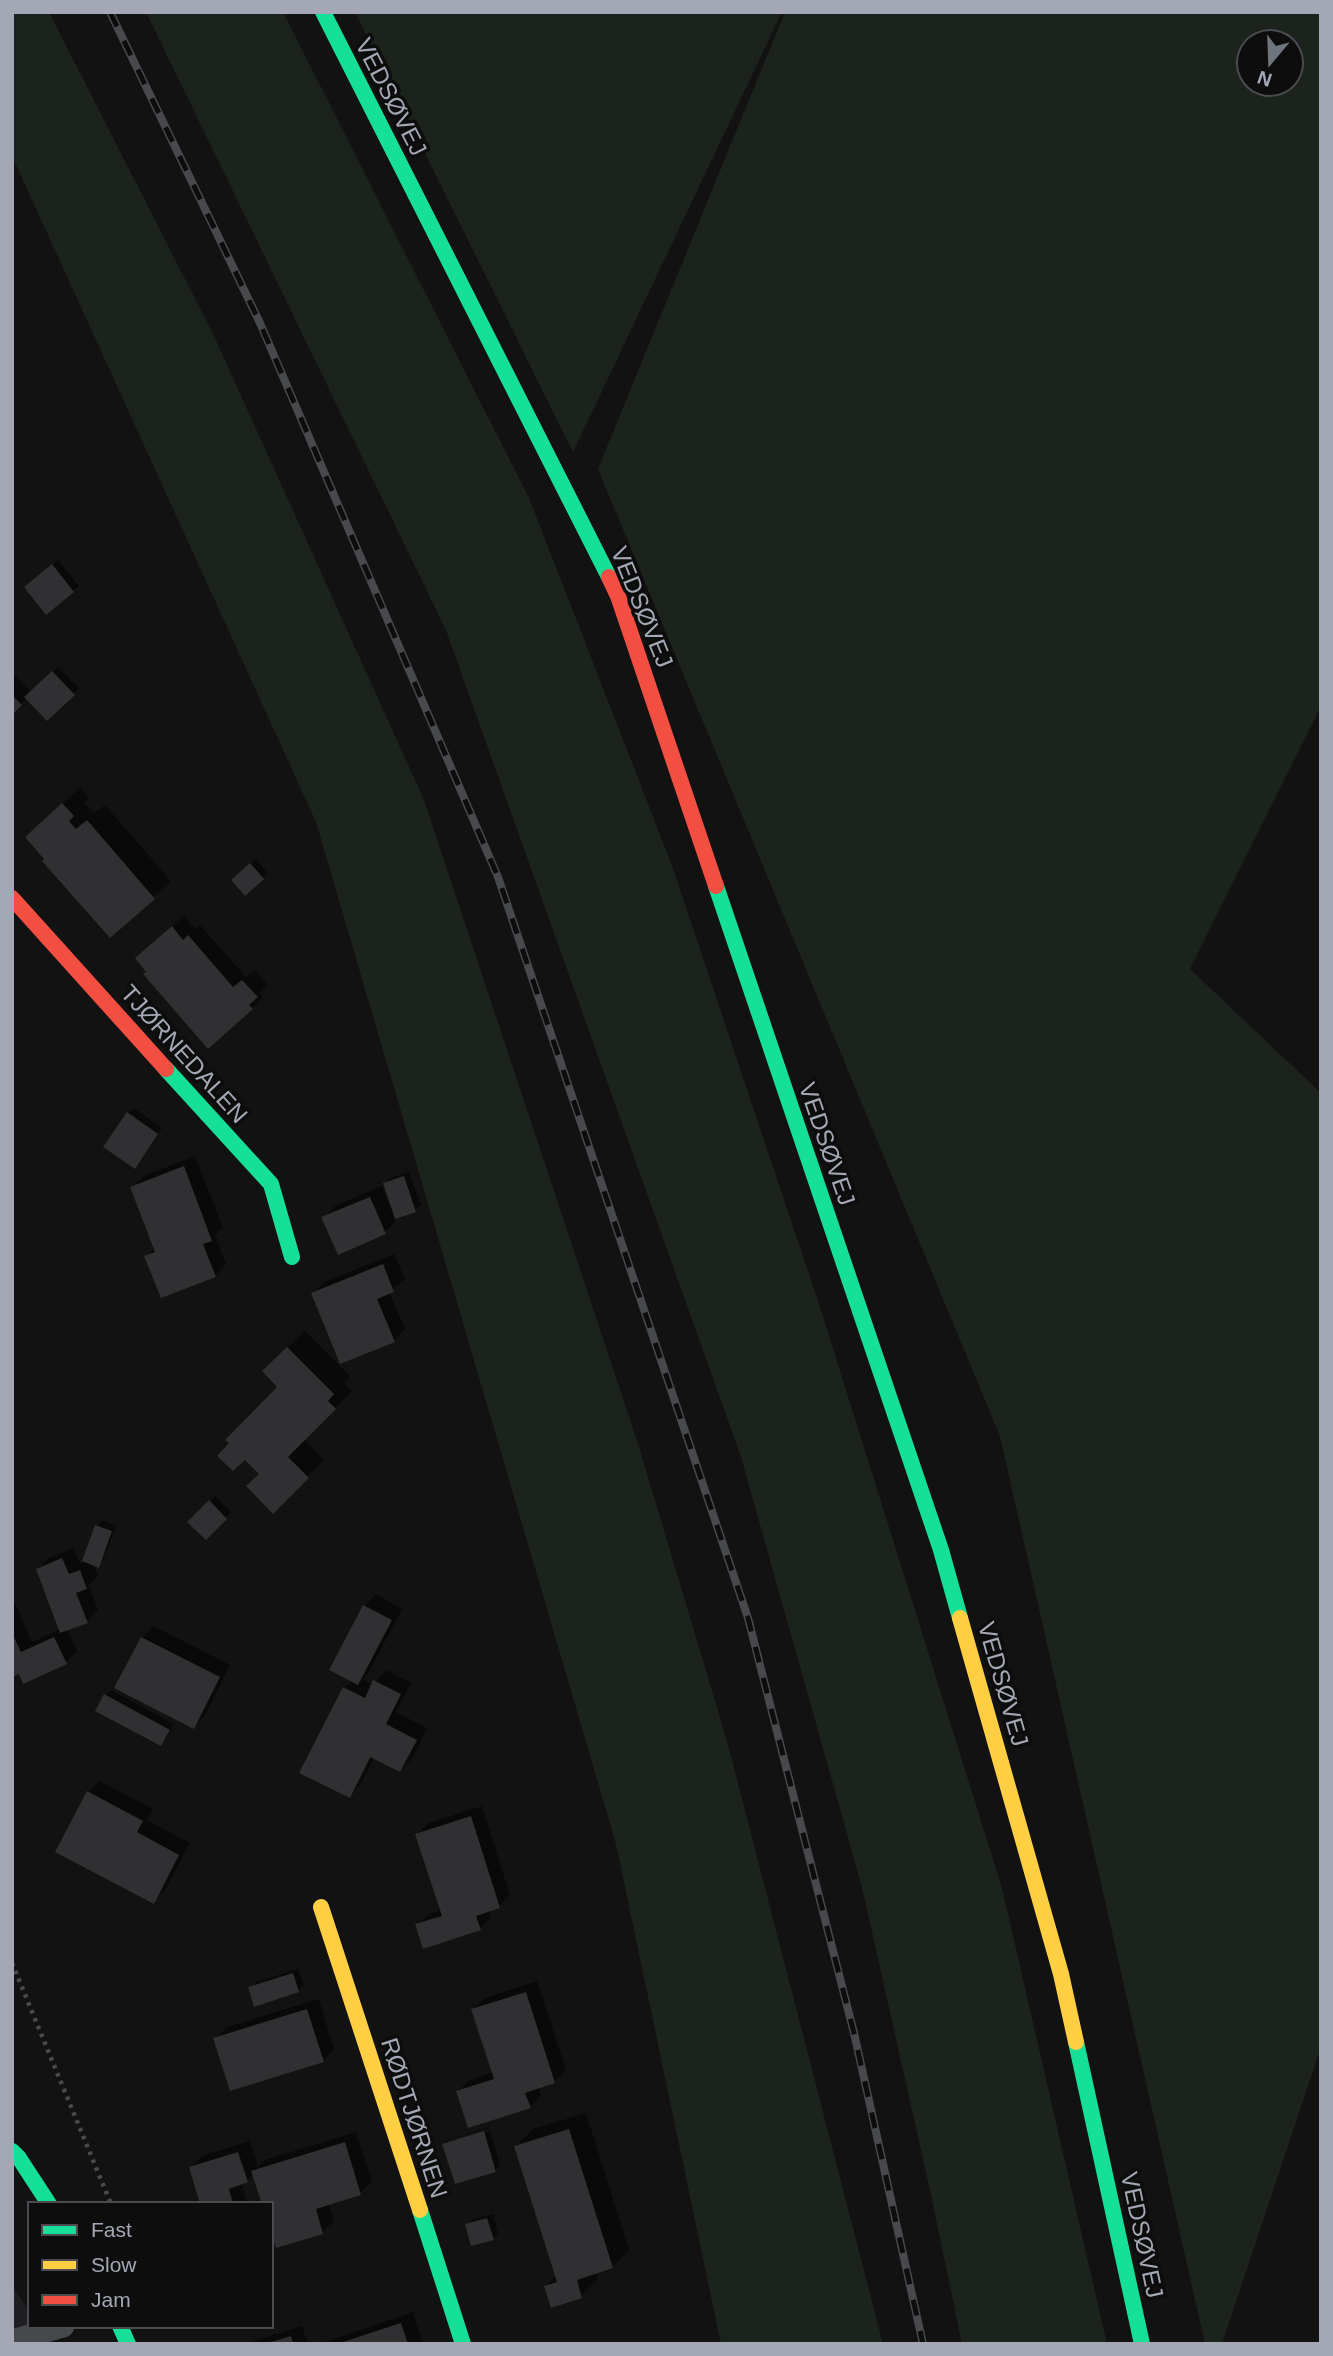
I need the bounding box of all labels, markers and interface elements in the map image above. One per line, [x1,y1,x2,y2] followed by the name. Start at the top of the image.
[1235,28,1305,98] north arrow
[350,34,433,160] street label: VEDSØVEJ
[1255,66,1275,91] text: N
[606,542,679,671] street label: VEDSØVEJ
[115,979,253,1128] street label: TJØRNEDALEN
[794,1079,861,1209] street label: VEDSØVEJ
[973,1619,1034,1749] street label: VEDSØVEJ
[376,2034,453,2201] street label: RØDTJØRNEN
[1116,2169,1169,2300] street label: VEDSØVEJ
[28,2202,273,2328] legend
[91,2218,132,2241] text: Fast
[91,2253,137,2276] text: Slow
[91,2288,131,2311] text: Jam

